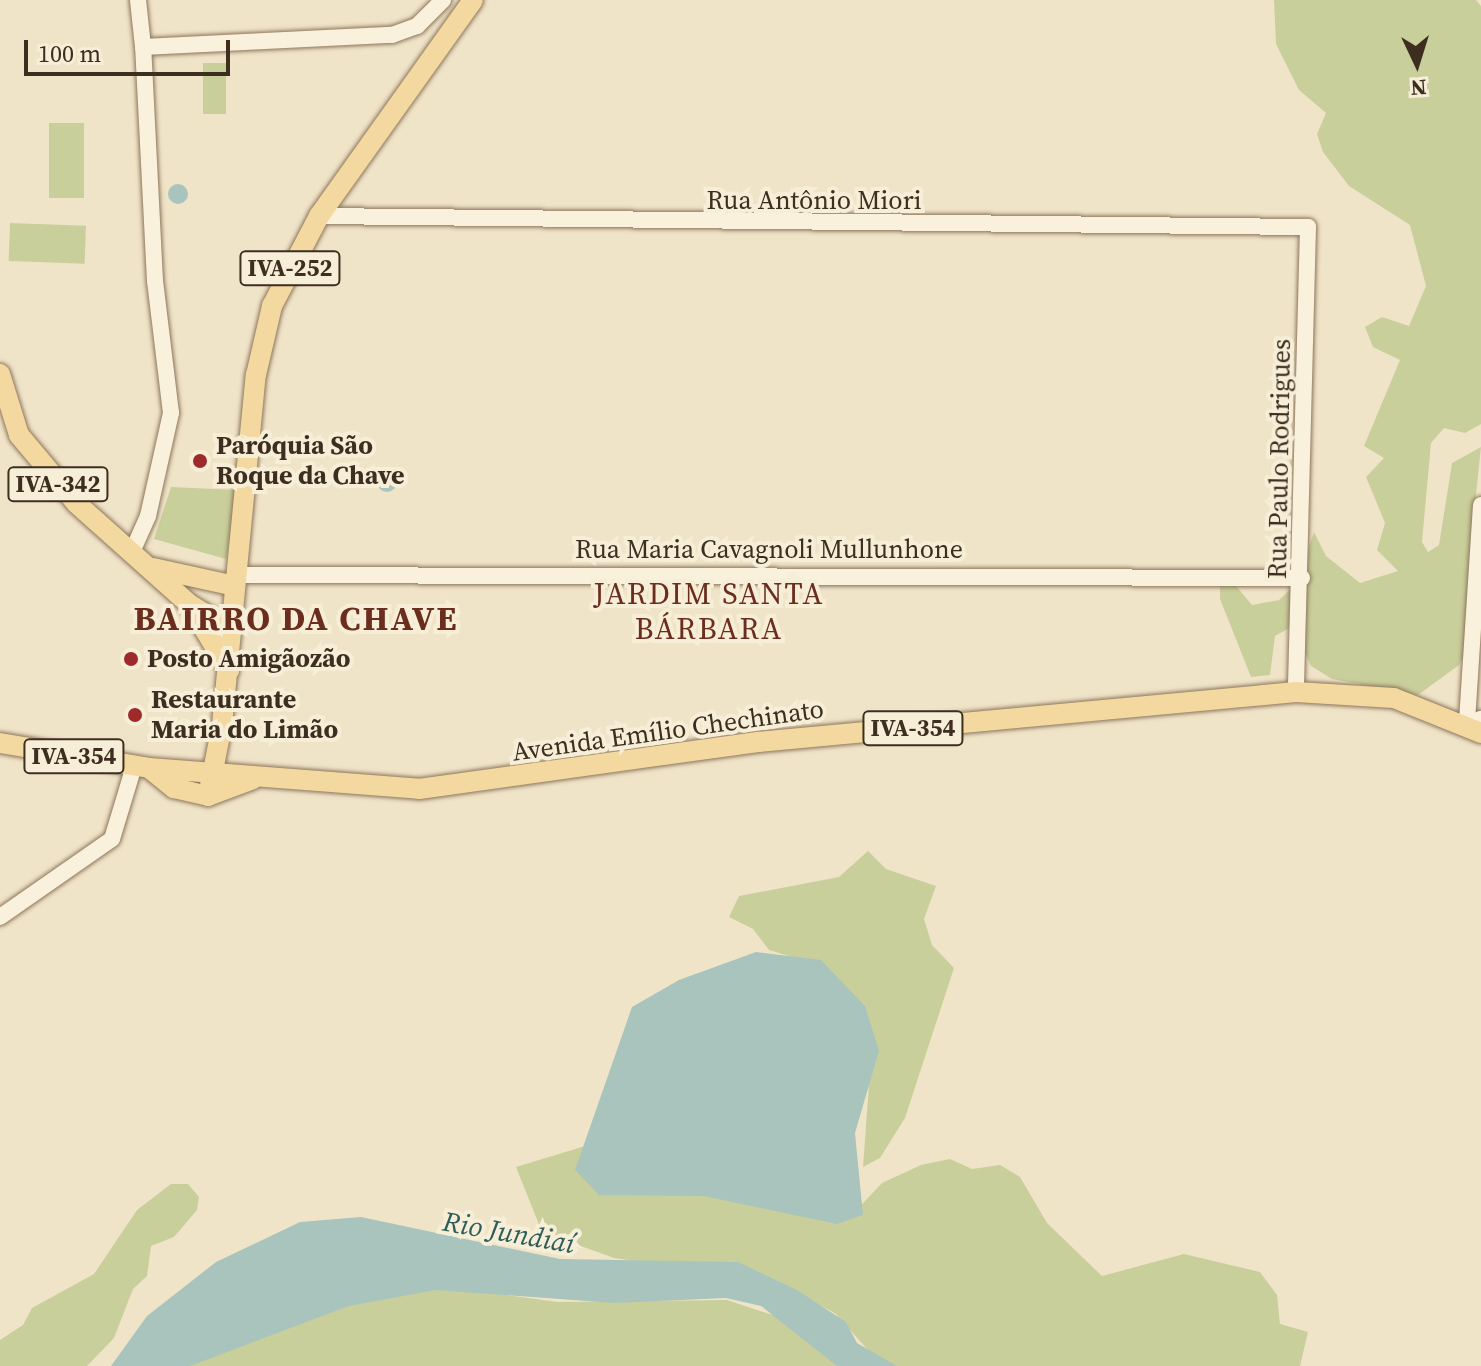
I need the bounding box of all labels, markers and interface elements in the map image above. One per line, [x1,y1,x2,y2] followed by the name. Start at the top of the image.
[28,24,234,74] scale bar
[1377,24,1457,104] north arrow
[38,37,101,70] text: 100 m
[1410,72,1428,103] text: N
[707,185,921,217] street label: Rua Antônio Miori
[238,248,342,288] road number: IVA-252
[1262,339,1298,579] street label: Rua Paulo Rodrigues
[216,430,404,492] place label: Paróquia São Roque da Chave
[191,452,209,470] marker: Paróquia São Roque da Chave
[6,464,110,504] road number: IVA-342
[575,534,963,566] street label: Rua Maria Cavagnoli Mullunhone
[593,576,825,646] district label: JARDIM SANTA BÁRBARA
[134,599,458,639] district label: BAIRRO DA CHAVE
[147,643,350,675] place label: Posto Amigãozão
[122,650,140,668] marker: Posto Amigãozão
[151,684,338,746] place label: Restaurante Maria do Limão
[510,694,826,768] street label: Avenida Emílio Chechinato
[126,706,144,724] marker: Restaurante Maria do Limão
[861,708,965,748] road number: IVA-354
[22,736,126,776] road number: IVA-354
[440,1204,578,1260] water label: Rio Jundiaí

